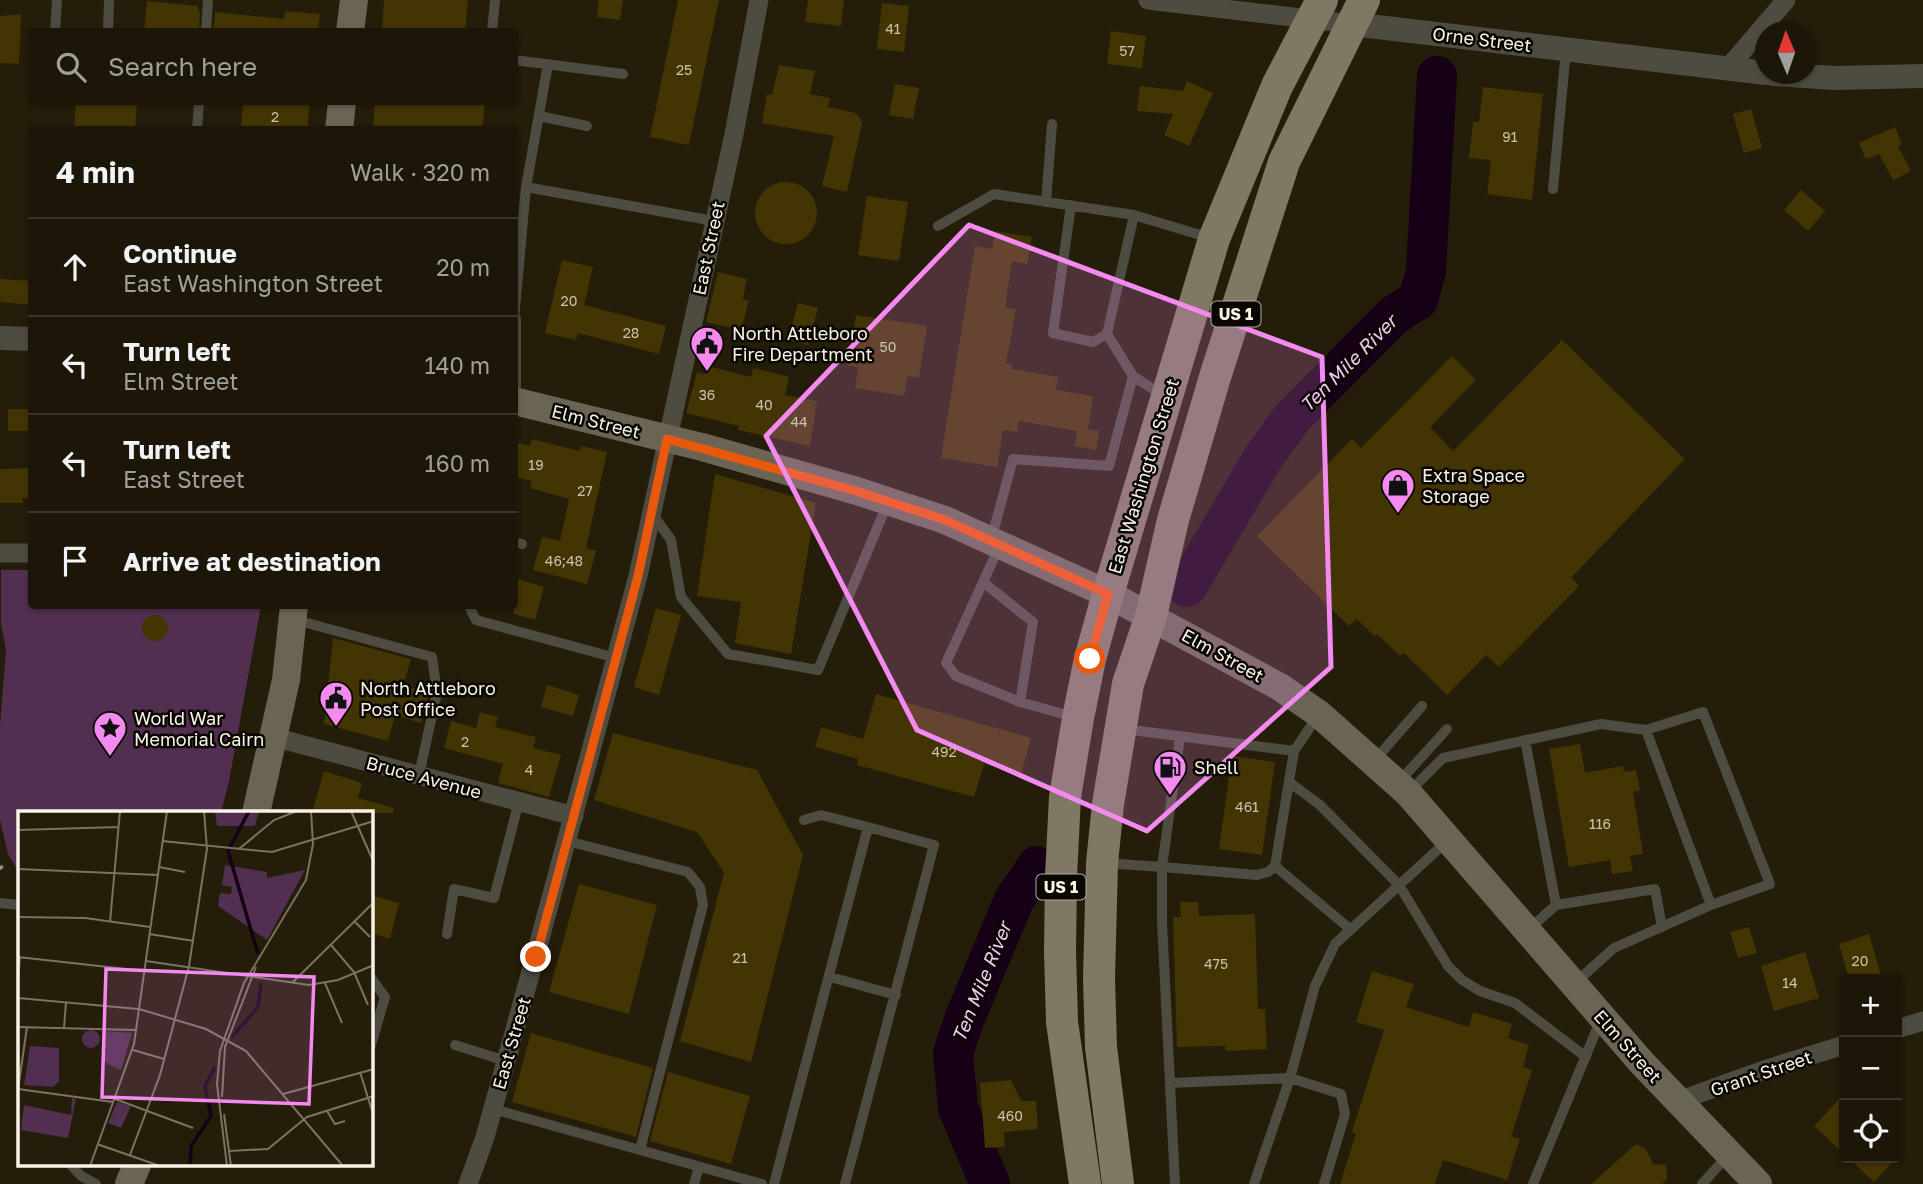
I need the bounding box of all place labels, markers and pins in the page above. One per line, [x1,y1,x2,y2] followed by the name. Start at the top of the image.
[732,322,873,365] place label: North Attleboro Fire Department
[688,324,726,373] public building icon: North Attleboro Fire Department
[1422,464,1525,507] place label: Extra Space Storage
[1379,466,1417,515] shop icon: Extra Space Storage
[360,677,496,720] place label: North Attleboro Post Office
[317,679,355,728] public building icon: North Attleboro Post Office
[134,707,264,750] place label: World War Memorial Cairn
[91,709,129,758] place icon: World War Memorial Cairn
[1151,748,1189,797] fuel station icon: Shell
[1194,756,1239,778] place label: Shell

